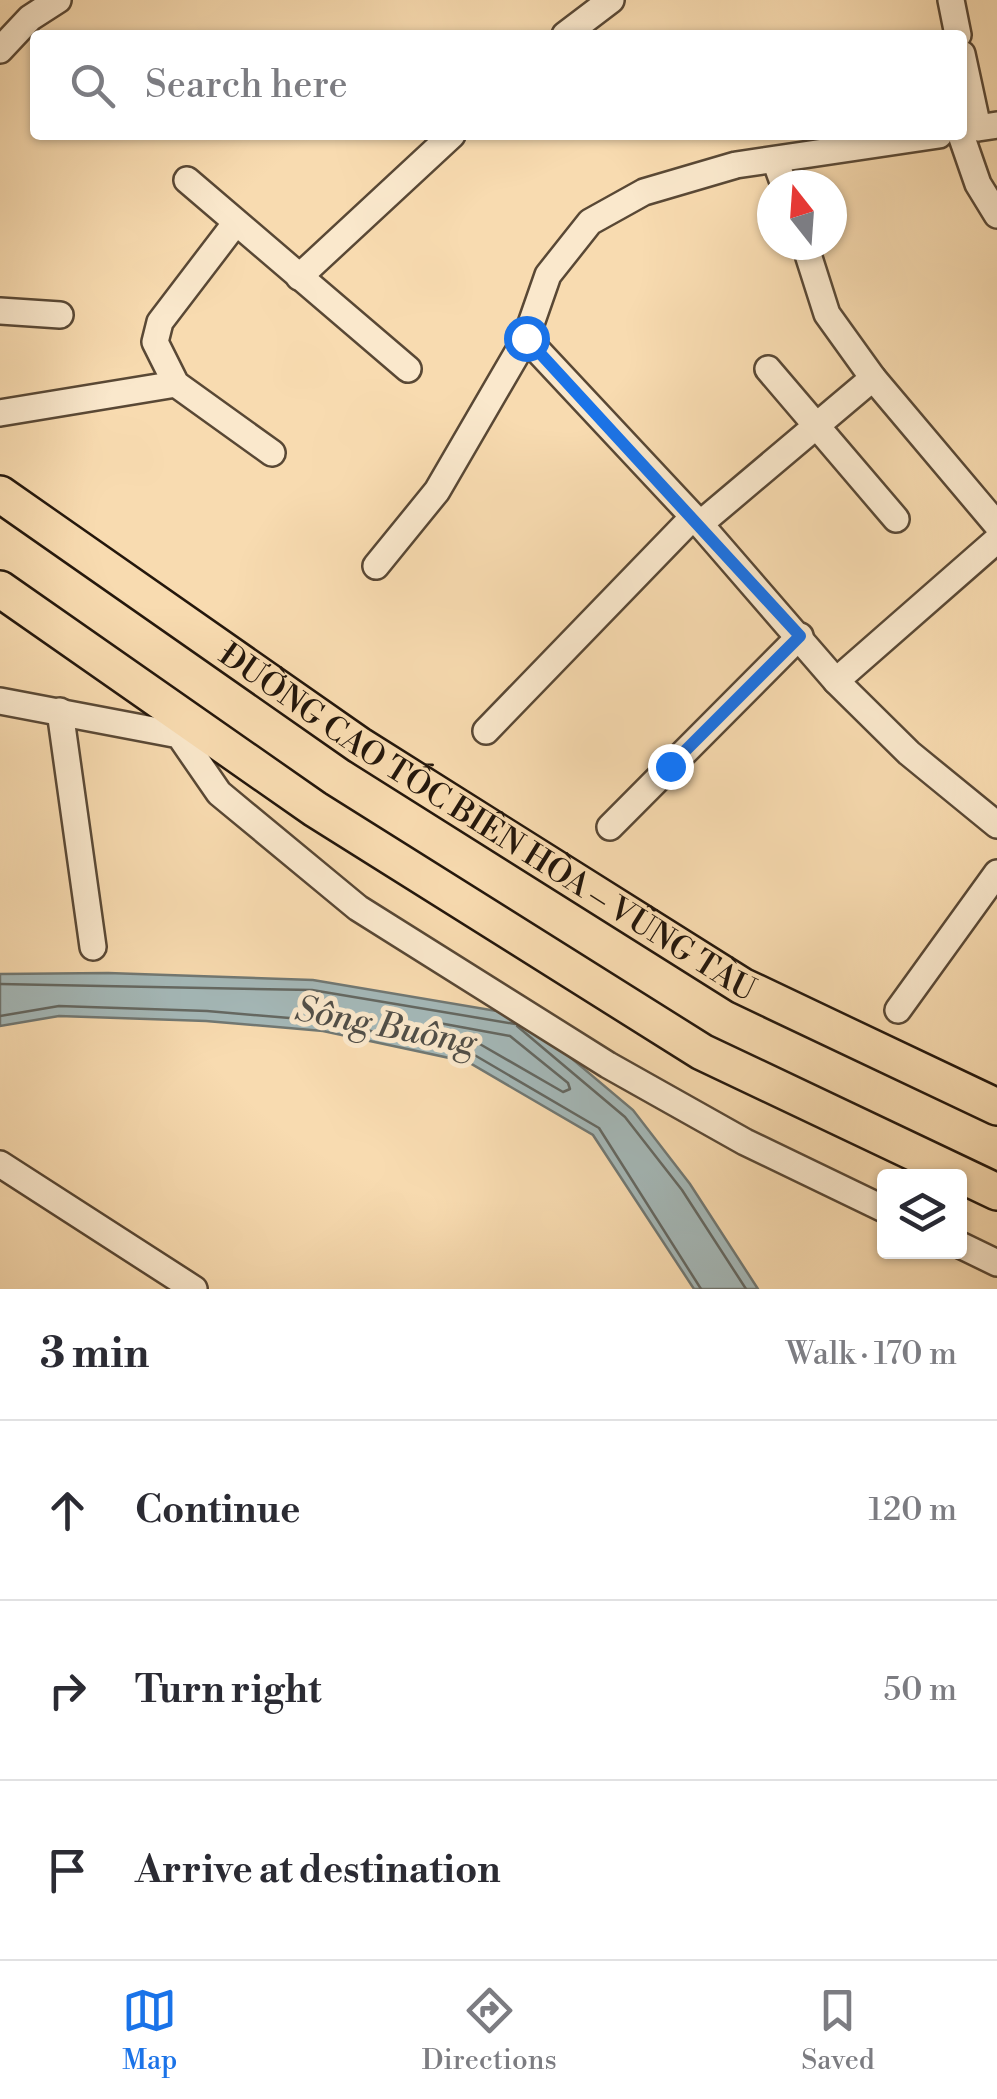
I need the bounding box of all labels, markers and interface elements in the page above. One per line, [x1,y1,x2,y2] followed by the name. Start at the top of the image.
[30,30,967,140] search box
[65,58,120,113] icon: search
[145,62,348,109] text: Search here
[757,170,847,260] north arrow
[504,316,550,362] route start
[211,635,762,1011] street label: ĐƯỜNG CAO TỐC BIÊN HÒA – VŨNG TÀU
[648,744,694,790] route end
[292,988,482,1065] water label: Sông Buông
[877,1169,967,1259] map controls
[877,1169,967,1259] button: layers
[40,1328,149,1381] text: 3 min
[786,1334,957,1374] text: Walk · 170 m
[40,1483,95,1538] icon: ahead
[135,1487,300,1534] text: Continue
[868,1490,957,1530] text: 120 m
[40,1663,95,1718] icon: right
[135,1667,321,1714] text: Turn right
[884,1670,957,1710] text: 50 m
[40,1843,95,1898] icon: arrive
[135,1847,501,1894] text: Arrive at destination
[122,1983,177,2078] tab: Map
[422,1983,557,2078] tab: Directions
[801,1983,875,2078] tab: Saved

